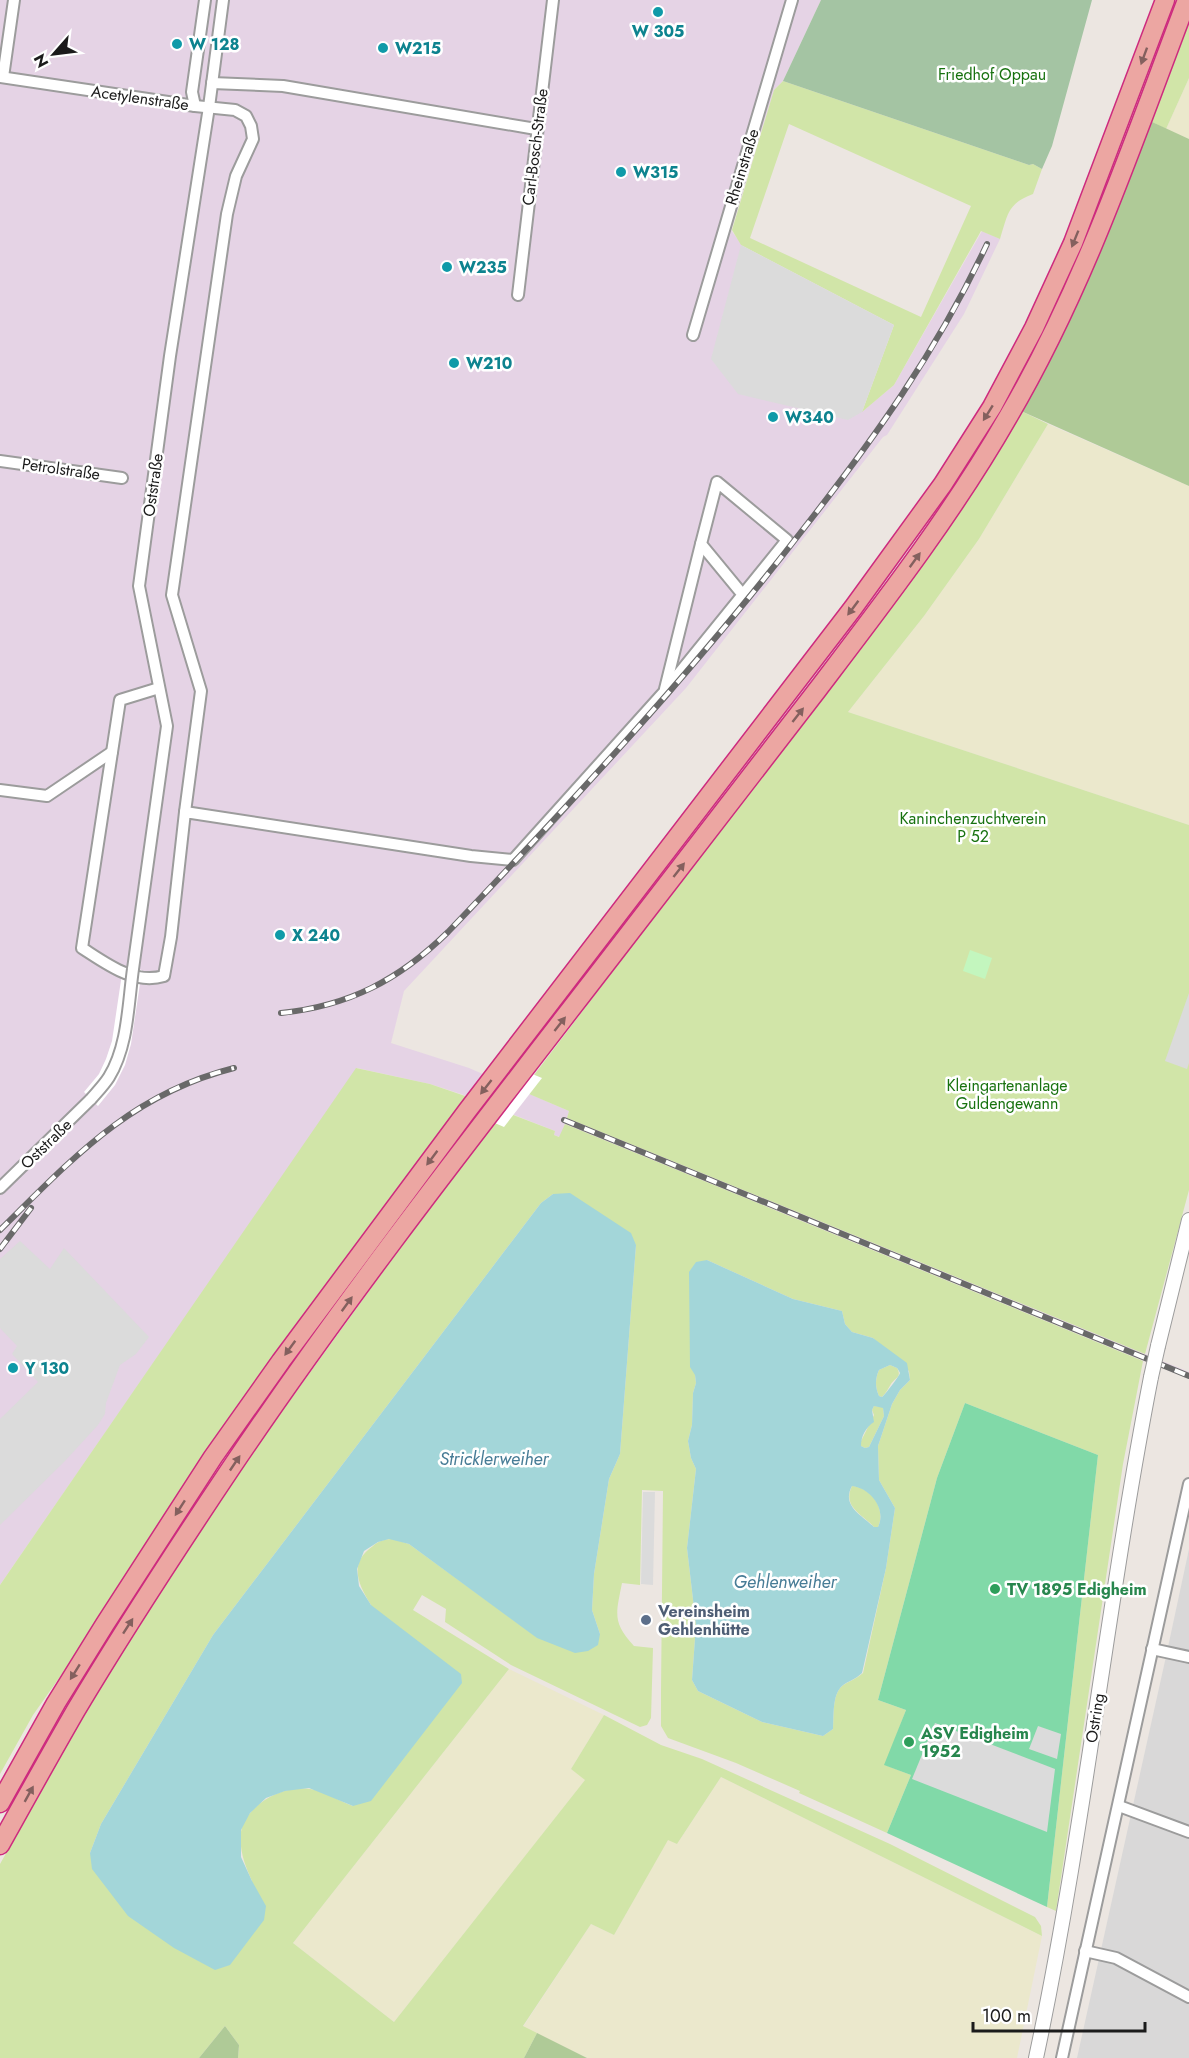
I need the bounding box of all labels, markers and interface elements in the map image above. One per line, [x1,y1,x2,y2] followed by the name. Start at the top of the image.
[651,5,665,19] marker: W 305
[632,20,684,43] place label: W 305
[24,24,84,84] north arrow
[189,33,240,56] place label: W 128
[170,37,184,51] marker: W 128
[395,37,441,60] place label: W215
[376,41,390,55] marker: W215
[1139,48,1149,66] one-way arrow
[28,50,54,72] text: N
[938,63,1046,86] park label: Friedhof Oppau
[90,80,190,116] street label: Acetylenstraße
[516,87,554,207] street label: Carl-Bosch-Straße
[719,126,765,208] street label: Rheinstraße
[633,161,678,184] place label: W315
[614,165,628,179] marker: W315
[1070,230,1080,248] one-way arrow
[459,256,507,279] place label: W235
[440,260,454,274] marker: W235
[466,352,512,375] place label: W210
[447,356,461,370] marker: W210
[982,405,993,421] one-way arrow
[785,406,834,429] place label: W340
[766,410,780,424] marker: W340
[20,452,102,486] street label: Petrolstraße
[137,452,169,518] street label: Oststraße
[909,552,921,568] one-way arrow
[847,600,859,616] one-way arrow
[791,708,803,723] one-way arrow
[900,807,1046,848] park label: Kaninchenzuchtverein P 52
[672,862,684,877] one-way arrow
[292,924,340,947] place label: X 240
[273,928,287,942] marker: X 240
[553,1017,565,1032] one-way arrow
[946,1074,1068,1115] park label: Kleingartenanlage Guldengewann
[481,1079,493,1094] one-way arrow
[15,1114,77,1174] street label: Oststraße
[427,1150,439,1165] one-way arrow
[341,1297,353,1312] one-way arrow
[285,1340,297,1355] one-way arrow
[24,1357,69,1380] place label: Y 130
[6,1361,20,1375] marker: Y 130
[439,1446,550,1472] water label: Stricklerweiher
[229,1455,240,1472] one-way arrow
[175,1500,186,1516] one-way arrow
[733,1569,838,1595] water label: Gehlenweiher
[1007,1578,1147,1601] place label: TV 1895 Edigheim
[988,1582,1002,1596] marker: TV 1895 Edigheim
[657,1600,750,1641] place label: Vereinsheim Gehlenhütte
[639,1613,653,1627] marker: Vereinsheim Gehlenhütte
[122,1618,133,1635] one-way arrow
[69,1664,81,1680] one-way arrow
[1080,1691,1110,1745] street label: Ostring
[920,1722,1029,1763] place label: ASV Edigheim 1952
[902,1735,916,1749] marker: ASV Edigheim 1952
[23,1786,33,1803] one-way arrow
[973,1995,1146,2033] scale bar
[982,2003,1031,2029] text: 100 m

